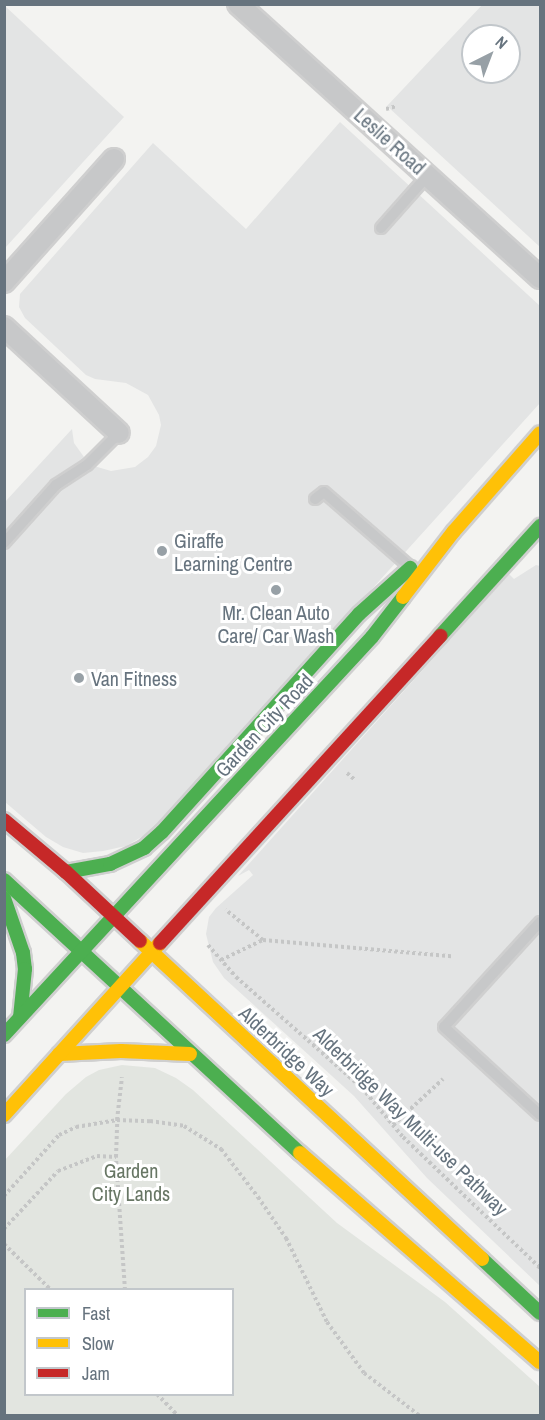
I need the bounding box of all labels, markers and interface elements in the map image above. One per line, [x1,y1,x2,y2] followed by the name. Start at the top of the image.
[461,24,521,84] north arrow
[491,31,513,53] text: N
[349,103,431,179] street label: Leslie Road
[174,528,293,575] place label: Giraffe Learning Centre
[155,544,169,558] marker: Giraffe Learning Centre
[269,583,283,597] marker: Mr. Clean Auto Care/ Car Wash
[218,600,334,647] place label: Mr. Clean Auto Care/ Car Wash
[91,666,177,690] place label: Van Fitness
[210,668,318,782] street label: Garden City Road
[72,671,86,685] marker: Van Fitness
[234,1001,340,1101] street label: Alderbridge Way
[309,1022,513,1220] street label: Alderbridge Way Multi-use Pathway
[92,1159,170,1206] park label: Garden City Lands
[24,1288,234,1396] legend
[82,1301,110,1326] text: Fast
[82,1331,114,1356] text: Slow
[82,1361,110,1386] text: Jam

